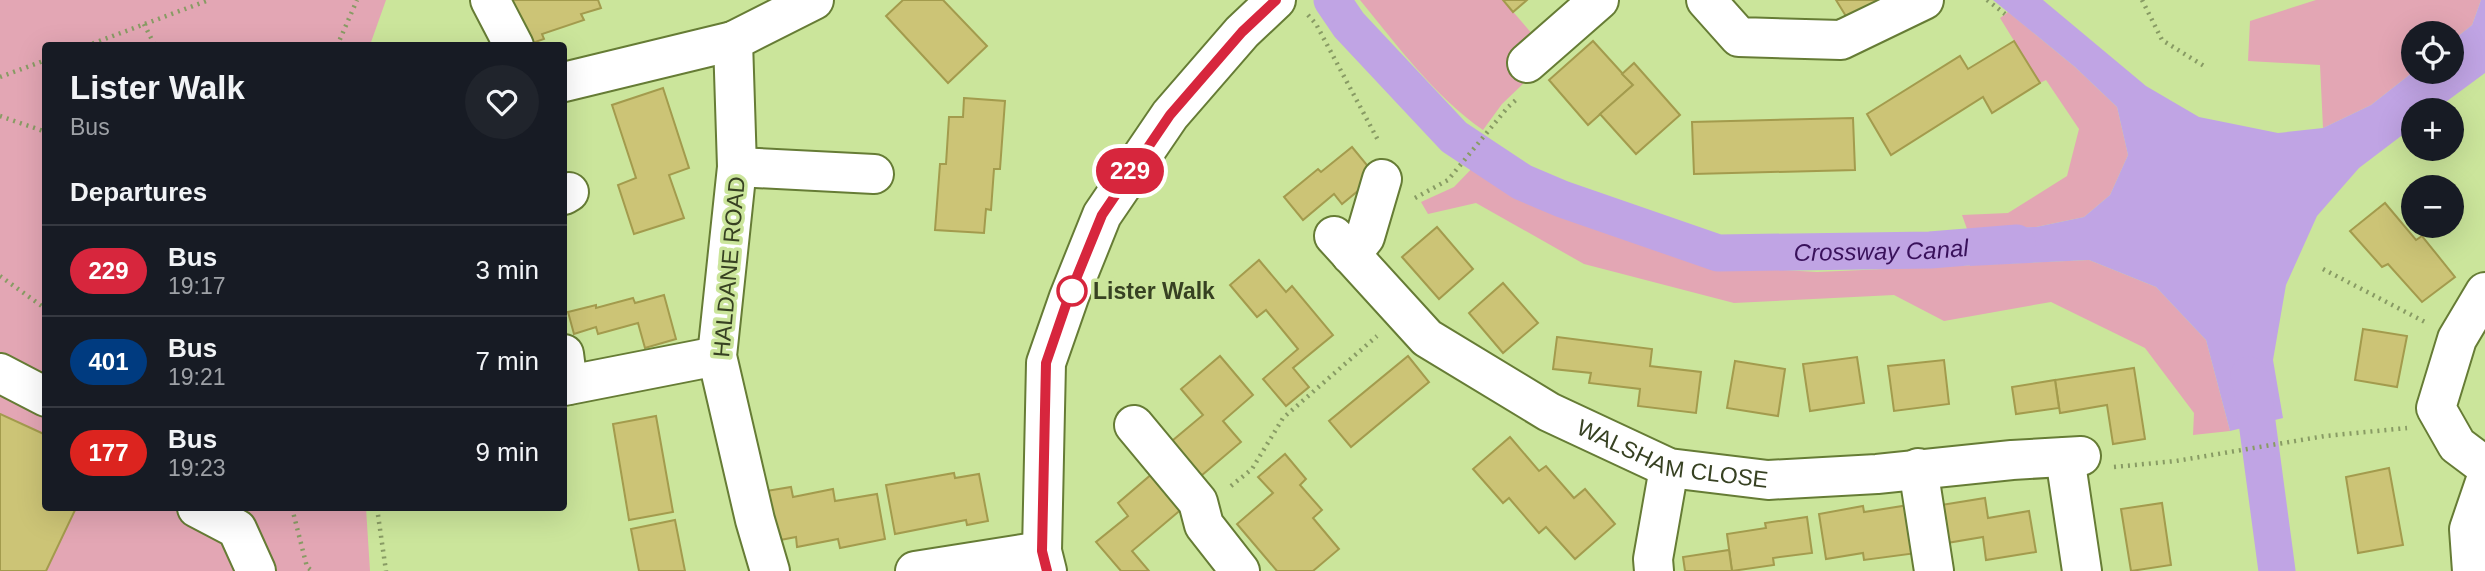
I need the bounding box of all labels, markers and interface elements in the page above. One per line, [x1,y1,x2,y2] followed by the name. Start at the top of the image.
[2401,21,2464,238] map controls
[2401,21,2464,84] button: locate
[465,65,539,139] button: heart
[70,69,245,106] text: Lister Walk
[2401,98,2464,161] button: +
[70,114,110,140] text: Bus
[1090,148,1170,194] line badge: 229
[1110,157,1150,184] text: 229
[708,175,750,359] street label: HALDANE ROAD
[2401,175,2464,238] button: −
[70,177,207,207] text: Departures
[1794,233,1970,265] water label: Crossway Canal
[168,242,217,272] text: Bus
[475,255,539,285] text: 3 min
[88,257,129,284] text: 229
[168,273,226,299] text: 19:17
[1057,276,1087,306] marker: Lister Walk
[1093,278,1215,304] place label: Lister Walk
[168,333,217,363] text: Bus
[475,346,539,376] text: 7 min
[88,348,129,375] text: 401
[168,364,226,390] text: 19:21
[1573,414,1770,493] street label: WALSHAM CLOSE
[168,424,217,454] text: Bus
[475,437,539,467] text: 9 min
[88,439,129,466] text: 177
[168,455,226,481] text: 19:23

